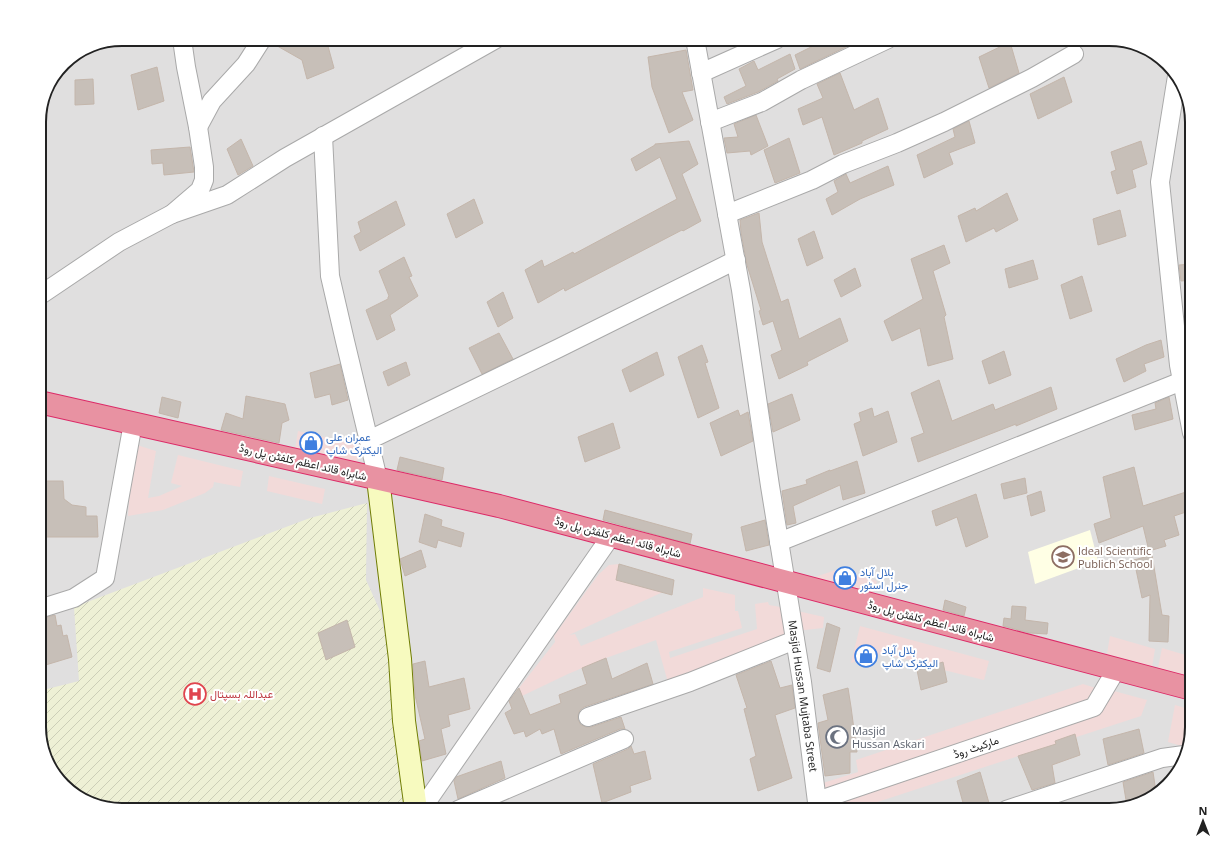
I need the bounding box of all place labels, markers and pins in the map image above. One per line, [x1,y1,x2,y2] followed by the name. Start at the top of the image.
[326,429,382,458] place label: عمران علی الیکٹرک شاپ
[298,430,324,456] shop icon: عمران علی الیکٹرک شاپ
[1078,543,1153,571] place label: Ideal Scientific Publich School
[1050,544,1076,570] school or university icon: Ideal Scientific Publich School
[859,564,909,592] place label: ہلال آباد جنرل اسٹور
[832,565,858,591] shop icon: ہلال آباد جنرل اسٹور
[882,642,938,671] place label: ہلال آباد الیکٹرک شاپ
[853,643,879,669] shop icon: ہلال آباد الیکٹرک شاپ
[182,681,208,707] hospital icon: عبداللہ ہسپتال
[210,686,273,702] place label: عبداللہ ہسپتال
[852,723,924,751] place label: Masjid Hussan Askari
[824,724,850,750] mosque icon: Masjid Hussan Askari

